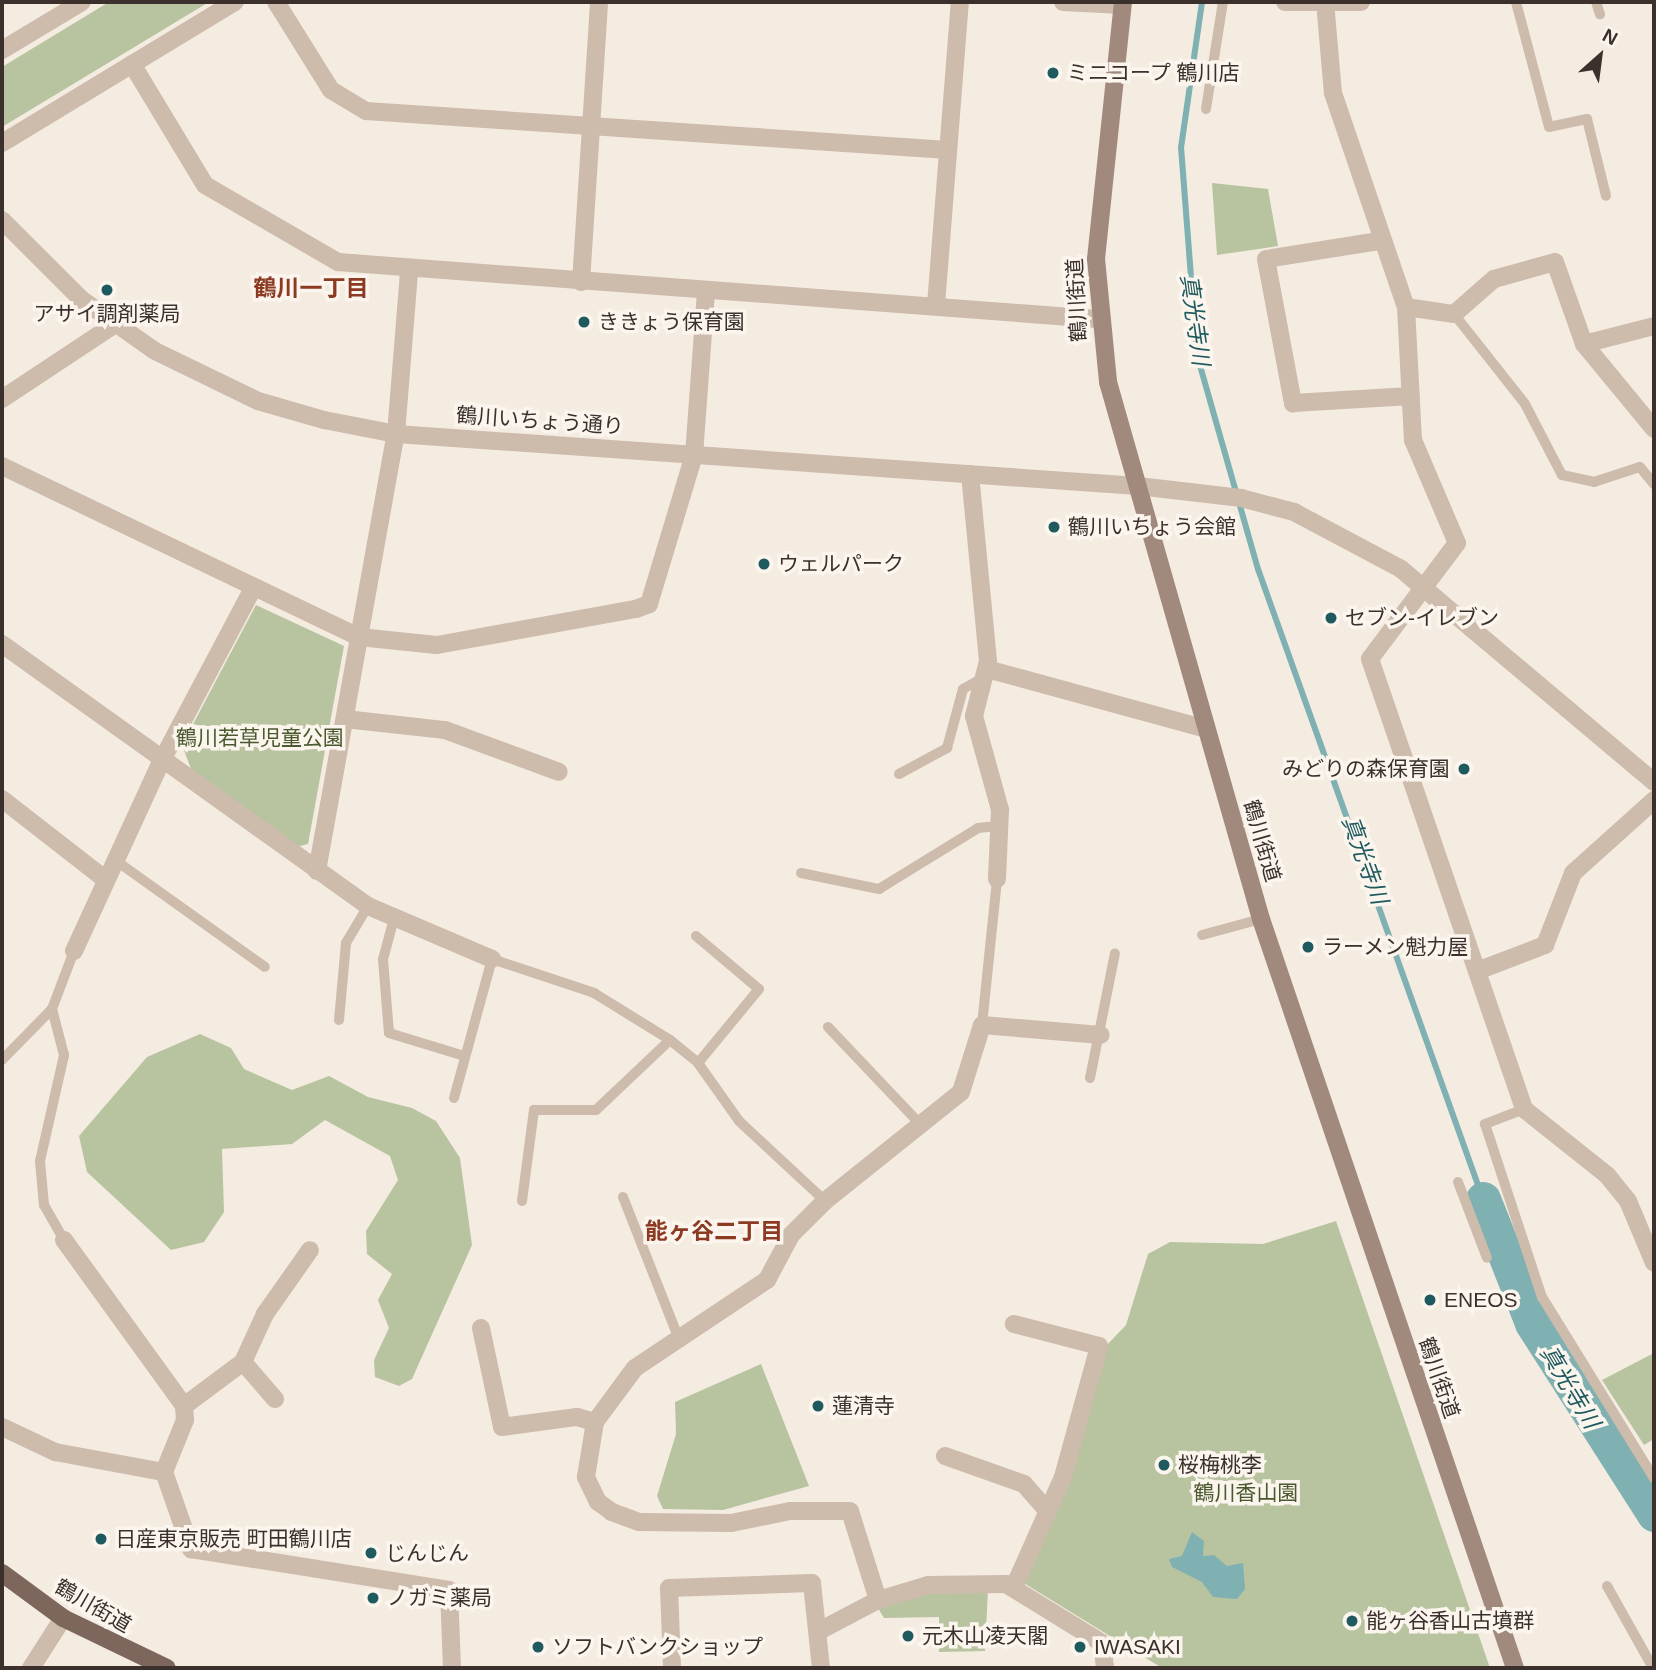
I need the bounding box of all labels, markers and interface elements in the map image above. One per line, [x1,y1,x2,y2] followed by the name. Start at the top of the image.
[1565,21,1635,91] north arrow
[1599,25,1621,50] text: N
[1067,60,1241,86] place label: ミニコープ 鶴川店
[1045,65,1061,81] marker: ミニコープ 鶴川店
[1062,257,1092,343] street label: 鶴川街道
[1175,273,1215,367] water label: 真光寺川
[254,274,368,302] district label: 鶴川一丁目
[99,282,115,298] marker: アサイ調剤薬局
[34,301,180,327] place label: アサイ調剤薬局
[598,309,745,335] place label: ききょう保育園
[576,314,592,330] marker: ききょう保育園
[455,403,625,439] street label: 鶴川いちょう通り
[1068,514,1236,540] place label: 鶴川いちょう会館
[1046,519,1062,535] marker: 鶴川いちょう会館
[778,551,904,577] place label: ウェルパーク
[756,556,772,572] marker: ウェルパーク
[1345,605,1499,631] place label: セブン-イレブン
[1323,610,1339,626] marker: セブン-イレブン
[176,725,344,751] park label: 鶴川若草児童公園
[1282,756,1450,782] place label: みどりの森保育園
[1456,761,1472,777] marker: みどりの森保育園
[1238,797,1286,885] street label: 鶴川街道
[1336,812,1394,908] water label: 真光寺川
[1322,934,1469,960] place label: ラーメン魁力屋
[1300,939,1316,955] marker: ラーメン魁力屋
[645,1217,783,1245] district label: 能ヶ谷二丁目
[1444,1287,1518,1313] place label: ENEOS
[1422,1292,1438,1308] marker: ENEOS
[1413,1334,1465,1422] street label: 鶴川街道
[1534,1340,1606,1434] water label: 真光寺川
[832,1393,895,1419] place label: 蓮清寺
[810,1398,826,1414] marker: 蓮清寺
[1178,1452,1262,1478] place label: 桜梅桃李
[1156,1457,1172,1473] marker: 桜梅桃李
[1194,1480,1298,1506] park label: 鶴川香山園
[115,1526,352,1552] place label: 日産東京販売 町田鶴川店
[93,1531,109,1547] marker: 日産東京販売 町田鶴川店
[385,1540,469,1566] place label: じんじん
[363,1545,379,1561] marker: じんじん
[50,1574,136,1638] street label: 鶴川街道
[387,1585,492,1611] place label: ノガミ薬局
[365,1590,381,1606] marker: ノガミ薬局
[1366,1608,1534,1634] place label: 能ヶ谷香山古墳群
[1344,1613,1360,1629] marker: 能ヶ谷香山古墳群
[922,1623,1048,1649] place label: 元木山凌天閣
[900,1628,916,1644] marker: 元木山凌天閣
[552,1634,762,1660] place label: ソフトバンクショップ
[1094,1634,1181,1660] place label: IWASAKI
[530,1639,546,1655] marker: ソフトバンクショップ
[1072,1639,1088,1655] marker: IWASAKI

